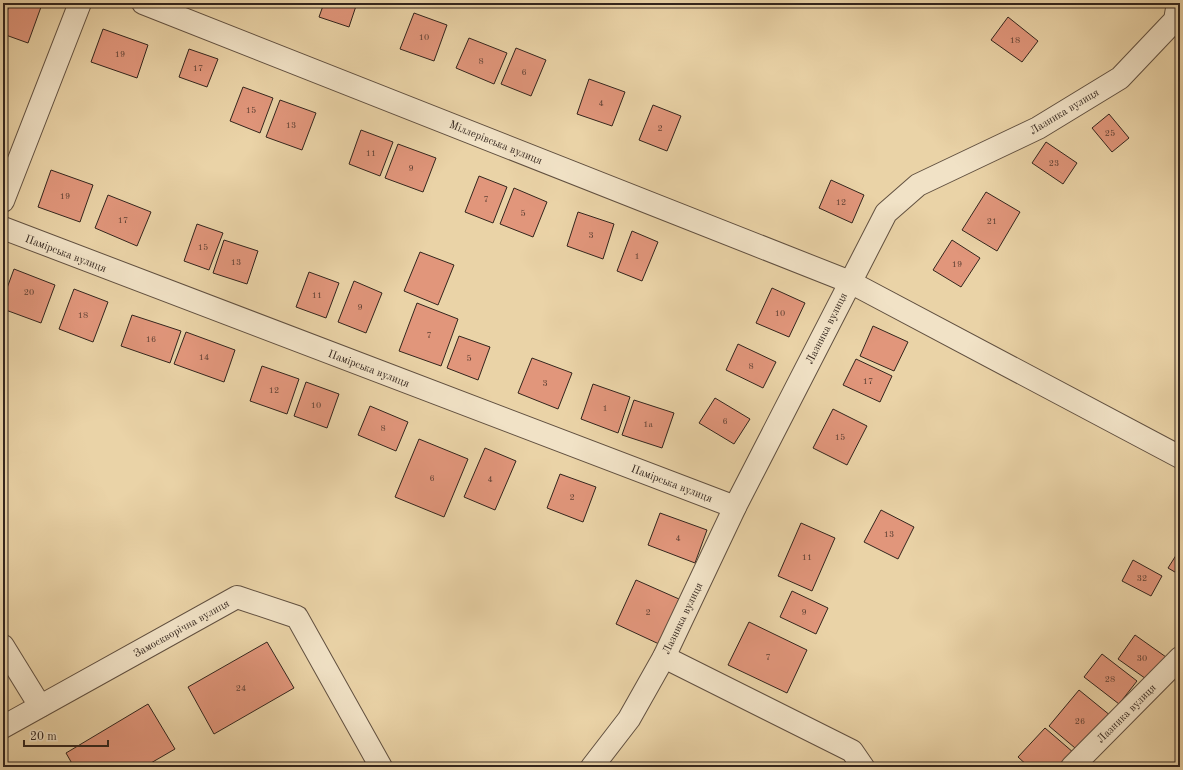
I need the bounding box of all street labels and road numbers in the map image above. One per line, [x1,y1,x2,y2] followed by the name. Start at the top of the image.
[1028,87,1101,137] street label: Лазника вулиця
[447,120,544,167] street label: Міллерівська вулиця
[23,234,108,275] street label: Памірська вулиця
[805,291,850,366] street label: Лазника вулиця
[326,349,411,390] street label: Памірська вулиця
[629,464,714,505] street label: Памірська вулиця
[661,581,706,656] street label: Лазника вулиця
[132,598,232,660] street label: Замоскворічна вулиця
[1095,682,1159,746] street label: Лазника вулиця

